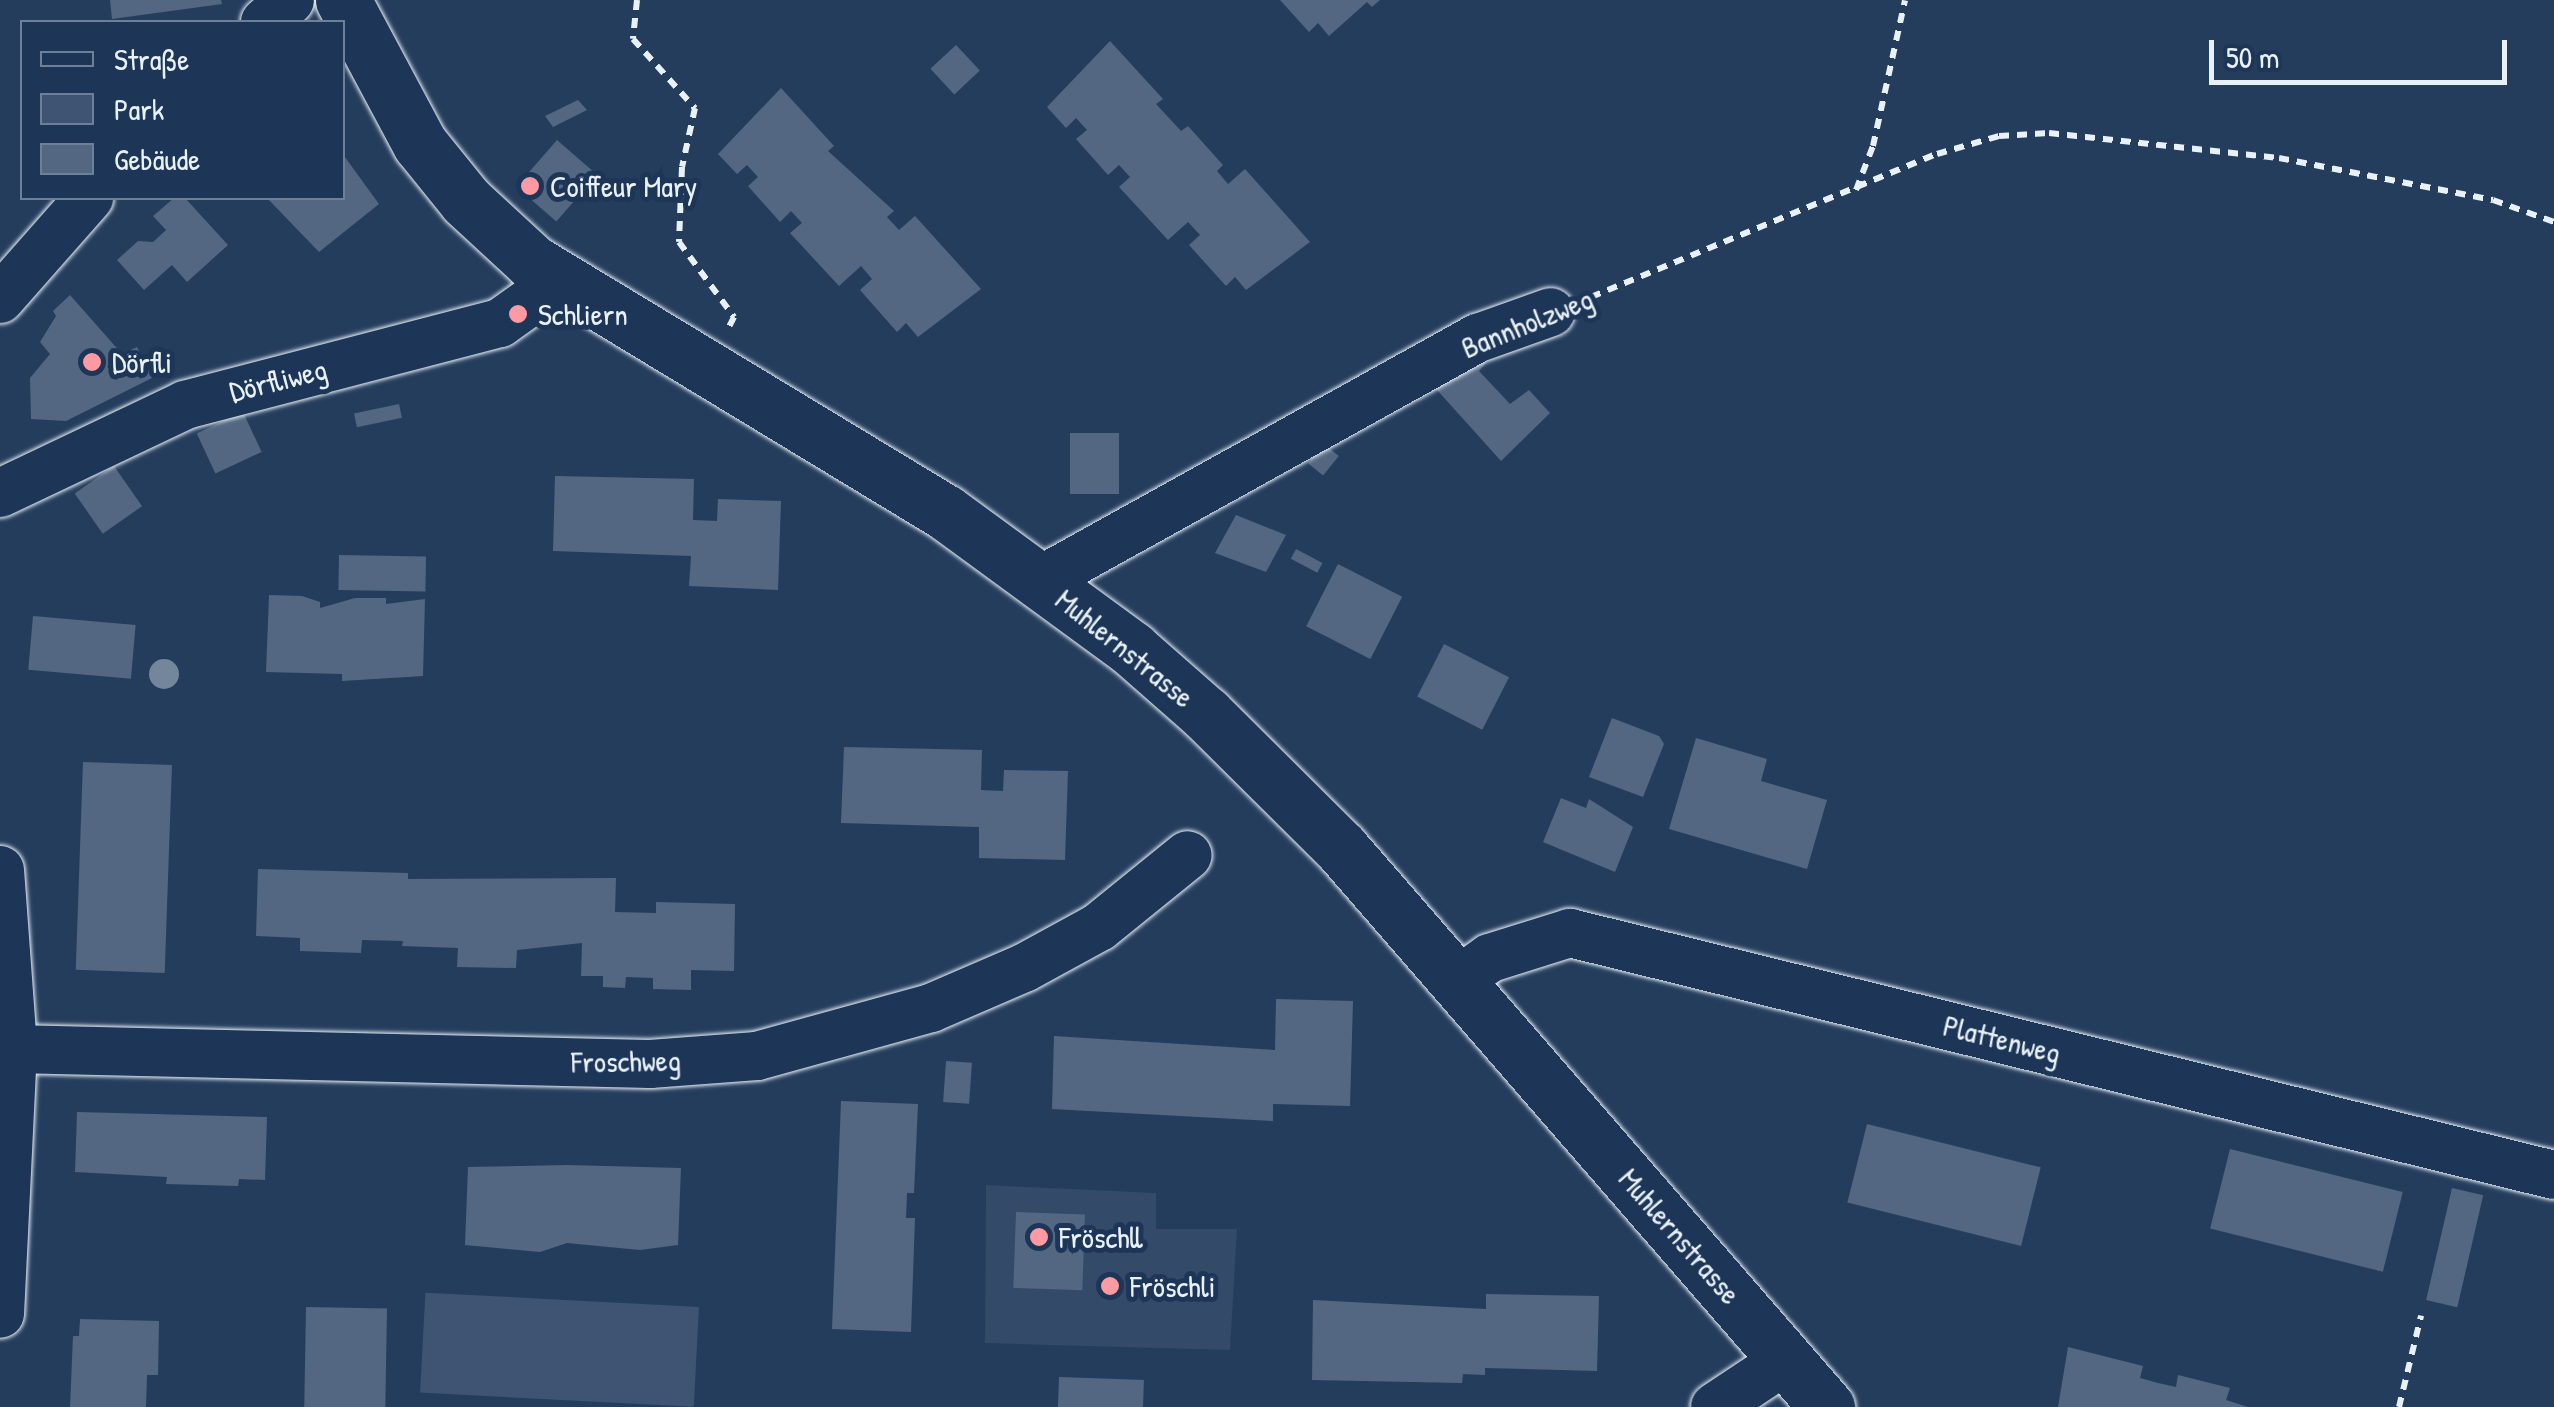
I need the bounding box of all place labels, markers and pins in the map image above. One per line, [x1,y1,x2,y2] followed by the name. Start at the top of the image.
[550,168,697,204] place label: Coiffeur Mary
[519,175,541,197] marker: Coiffeur Mary
[538,296,628,332] place label: Schliern
[507,303,529,325] marker: Schliern
[112,344,172,380] place label: Dörfli
[81,351,103,373] marker: Dörfli
[1059,1219,1143,1255] place label: Fröschll
[1028,1226,1050,1248] marker: Fröschll
[1130,1268,1215,1304] place label: Fröschli
[1099,1275,1121,1297] marker: Fröschli

